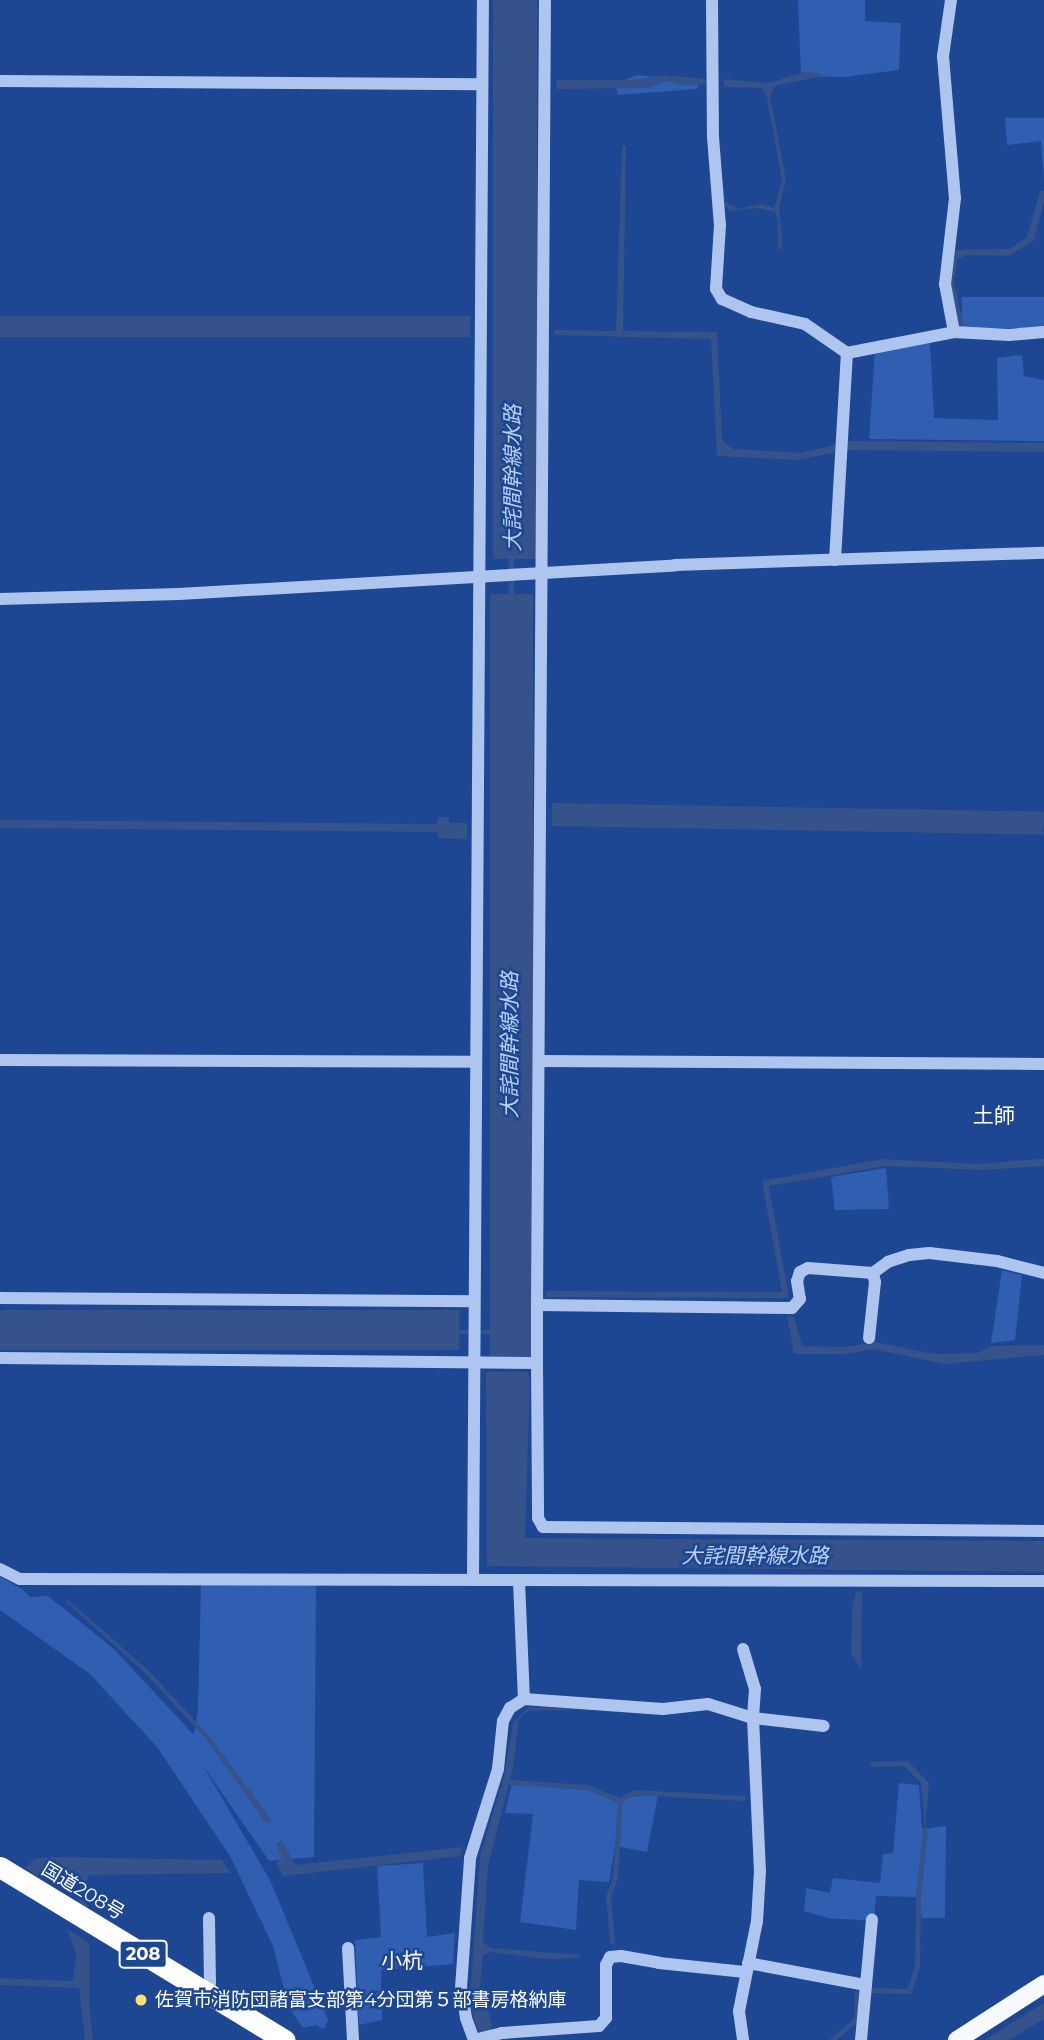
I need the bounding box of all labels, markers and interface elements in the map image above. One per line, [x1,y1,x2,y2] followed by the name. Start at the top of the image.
[500,405,526,551] water label: 大詫間幹線水路
[497,972,523,1118] water label: 大詫間幹線水路
[973,1103,1015,1129] district label: 土師
[682,1543,828,1569] water label: 大詫間幹線水路
[38,1857,128,1925] street label: 国道208号
[118,1940,168,1968] road number: 208
[381,1948,423,1974] district label: 小杭
[155,1989,567,2011] place label: 佐賀市消防団諸富支部第4分団第５部書房格納庫
[133,1992,149,2008] marker: 佐賀市消防団諸富支部第4分団第５部書房格納庫

